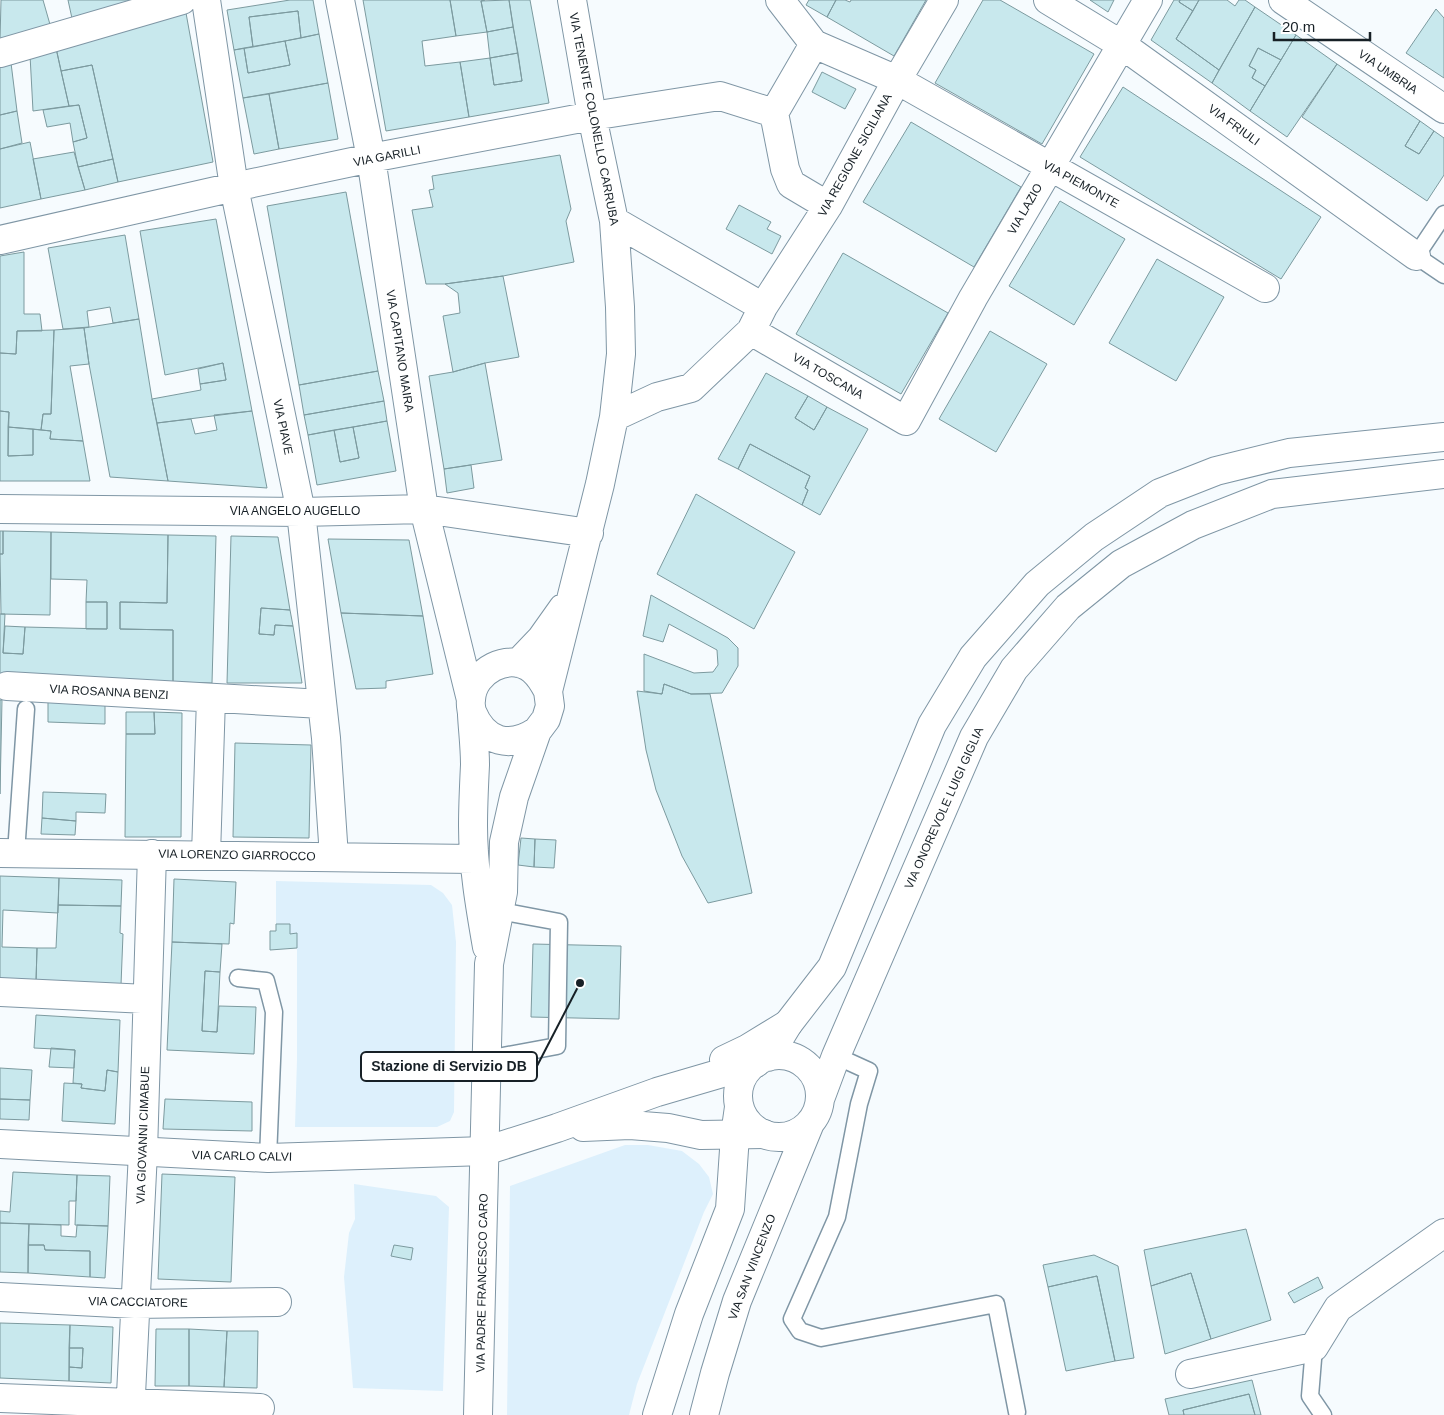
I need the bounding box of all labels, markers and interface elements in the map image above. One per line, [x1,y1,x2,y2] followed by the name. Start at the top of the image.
[1274,10,1370,42] scale bar
[566,11,622,227] street label: VIA TENENTE COLONELLO CARRUBA
[1282,18,1315,35] text: 20 m
[1356,47,1420,97] street label: VIA UMBRIA
[815,91,895,219] street label: VIA REGIONE SICILIANA
[1206,102,1262,148] street label: VIA FRIULI
[352,143,422,169] street label: VIA GARILLI
[1041,157,1121,211] street label: VIA PIEMONTE
[1005,181,1045,237] street label: VIA LAZIO
[383,289,417,413] street label: VIA CAPITANO MAIRA
[790,350,866,402] street label: VIA TOSCANA
[270,398,296,456] street label: VIA PIAVE
[230,504,360,518] street label: VIA ANGELO AUGELLO
[49,682,169,702] street label: VIA ROSANNA BENZI
[902,725,986,891] street label: VIA ONOREVOLE LUIGI GIGLIA
[158,847,316,863] street label: VIA LORENZO GIARROCCO
[361,1052,537,1081] callout: Stazione di Servizio DB
[371,1058,527,1074] text: Stazione di Servizio DB
[134,1066,152,1204] street label: VIA GIOVANNI CIMABUE
[192,1148,292,1164] street label: VIA CARLO CALVI
[473,1193,491,1373] street label: VIA PADRE FRANCESCO CARO
[725,1212,779,1322] street label: VIA SAN VINCENZO
[88,1294,188,1310] street label: VIA CACCIATORE

